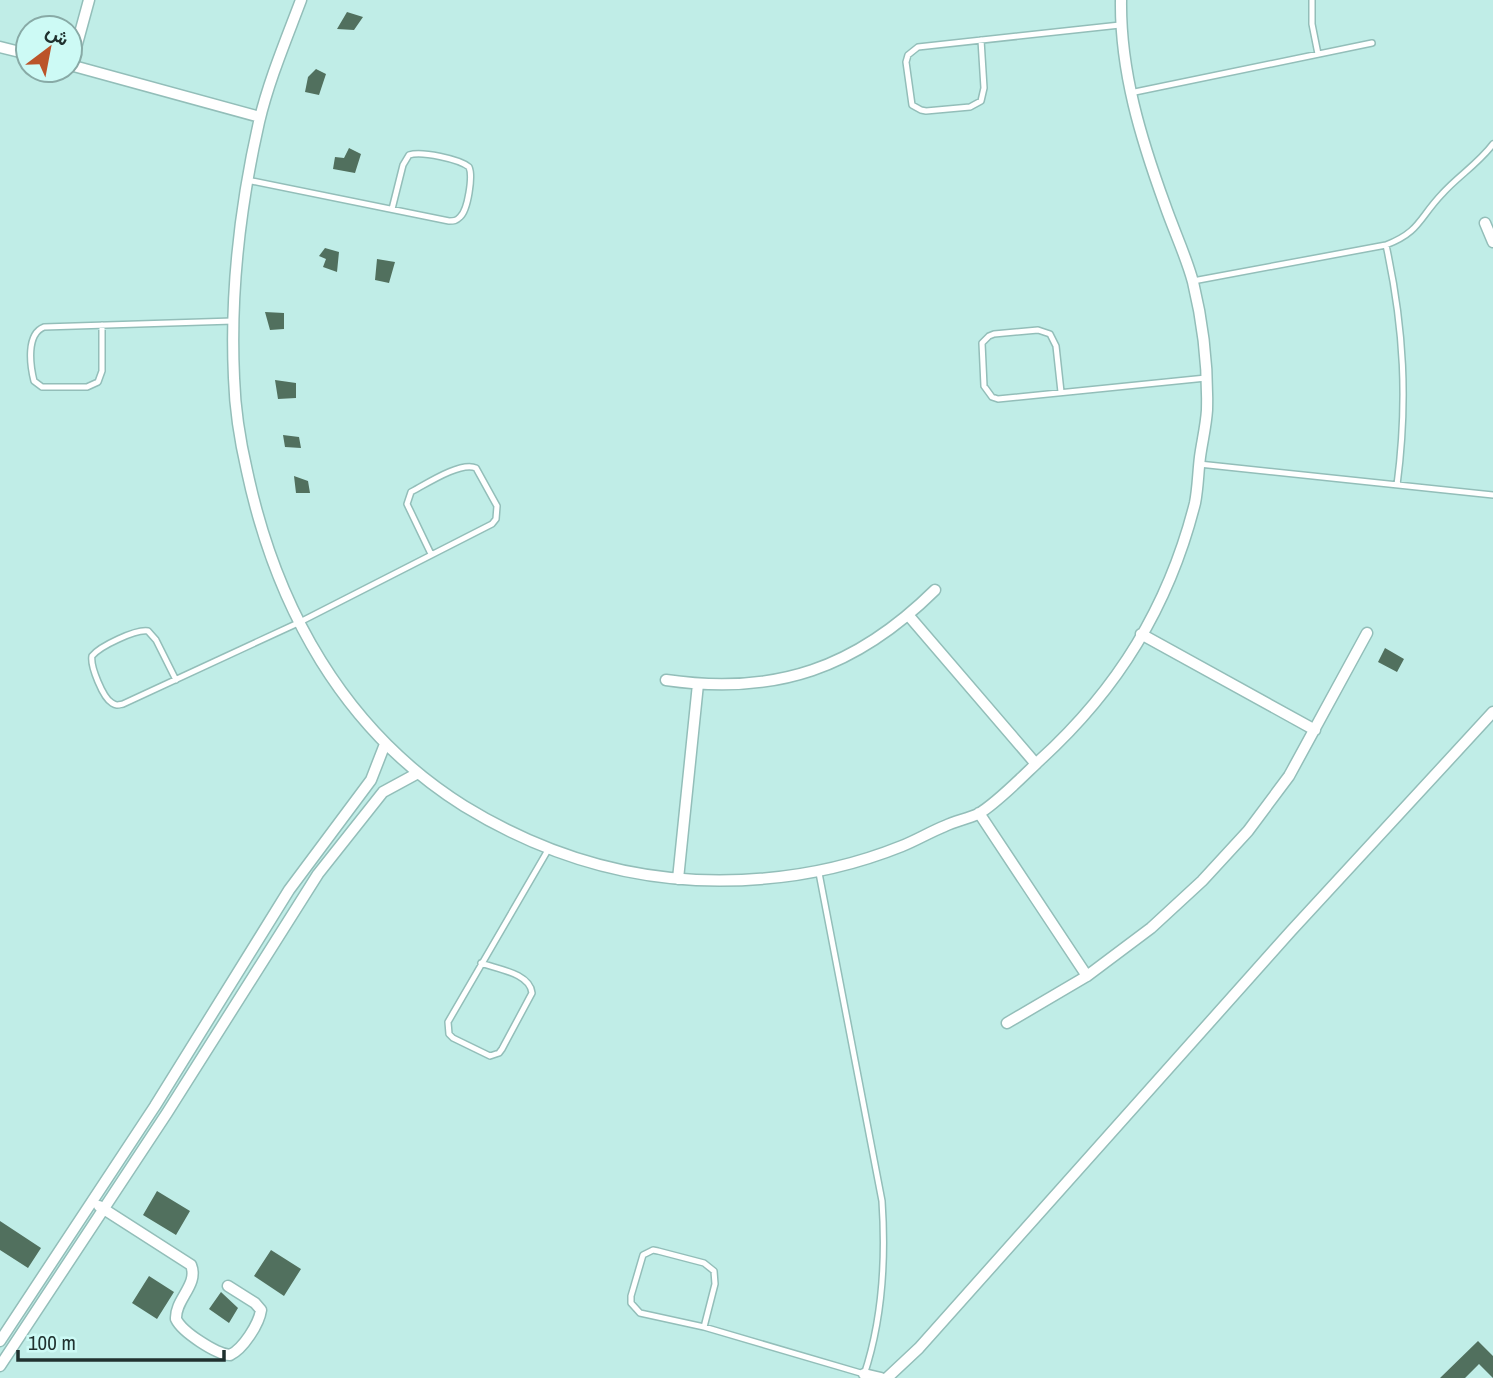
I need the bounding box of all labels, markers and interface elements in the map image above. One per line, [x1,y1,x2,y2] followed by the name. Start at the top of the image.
[14,14,84,84] north arrow
[41,18,75,52] text: ش
[18,1318,224,1362] scale bar
[28,1328,76,1357] text: 100 m

